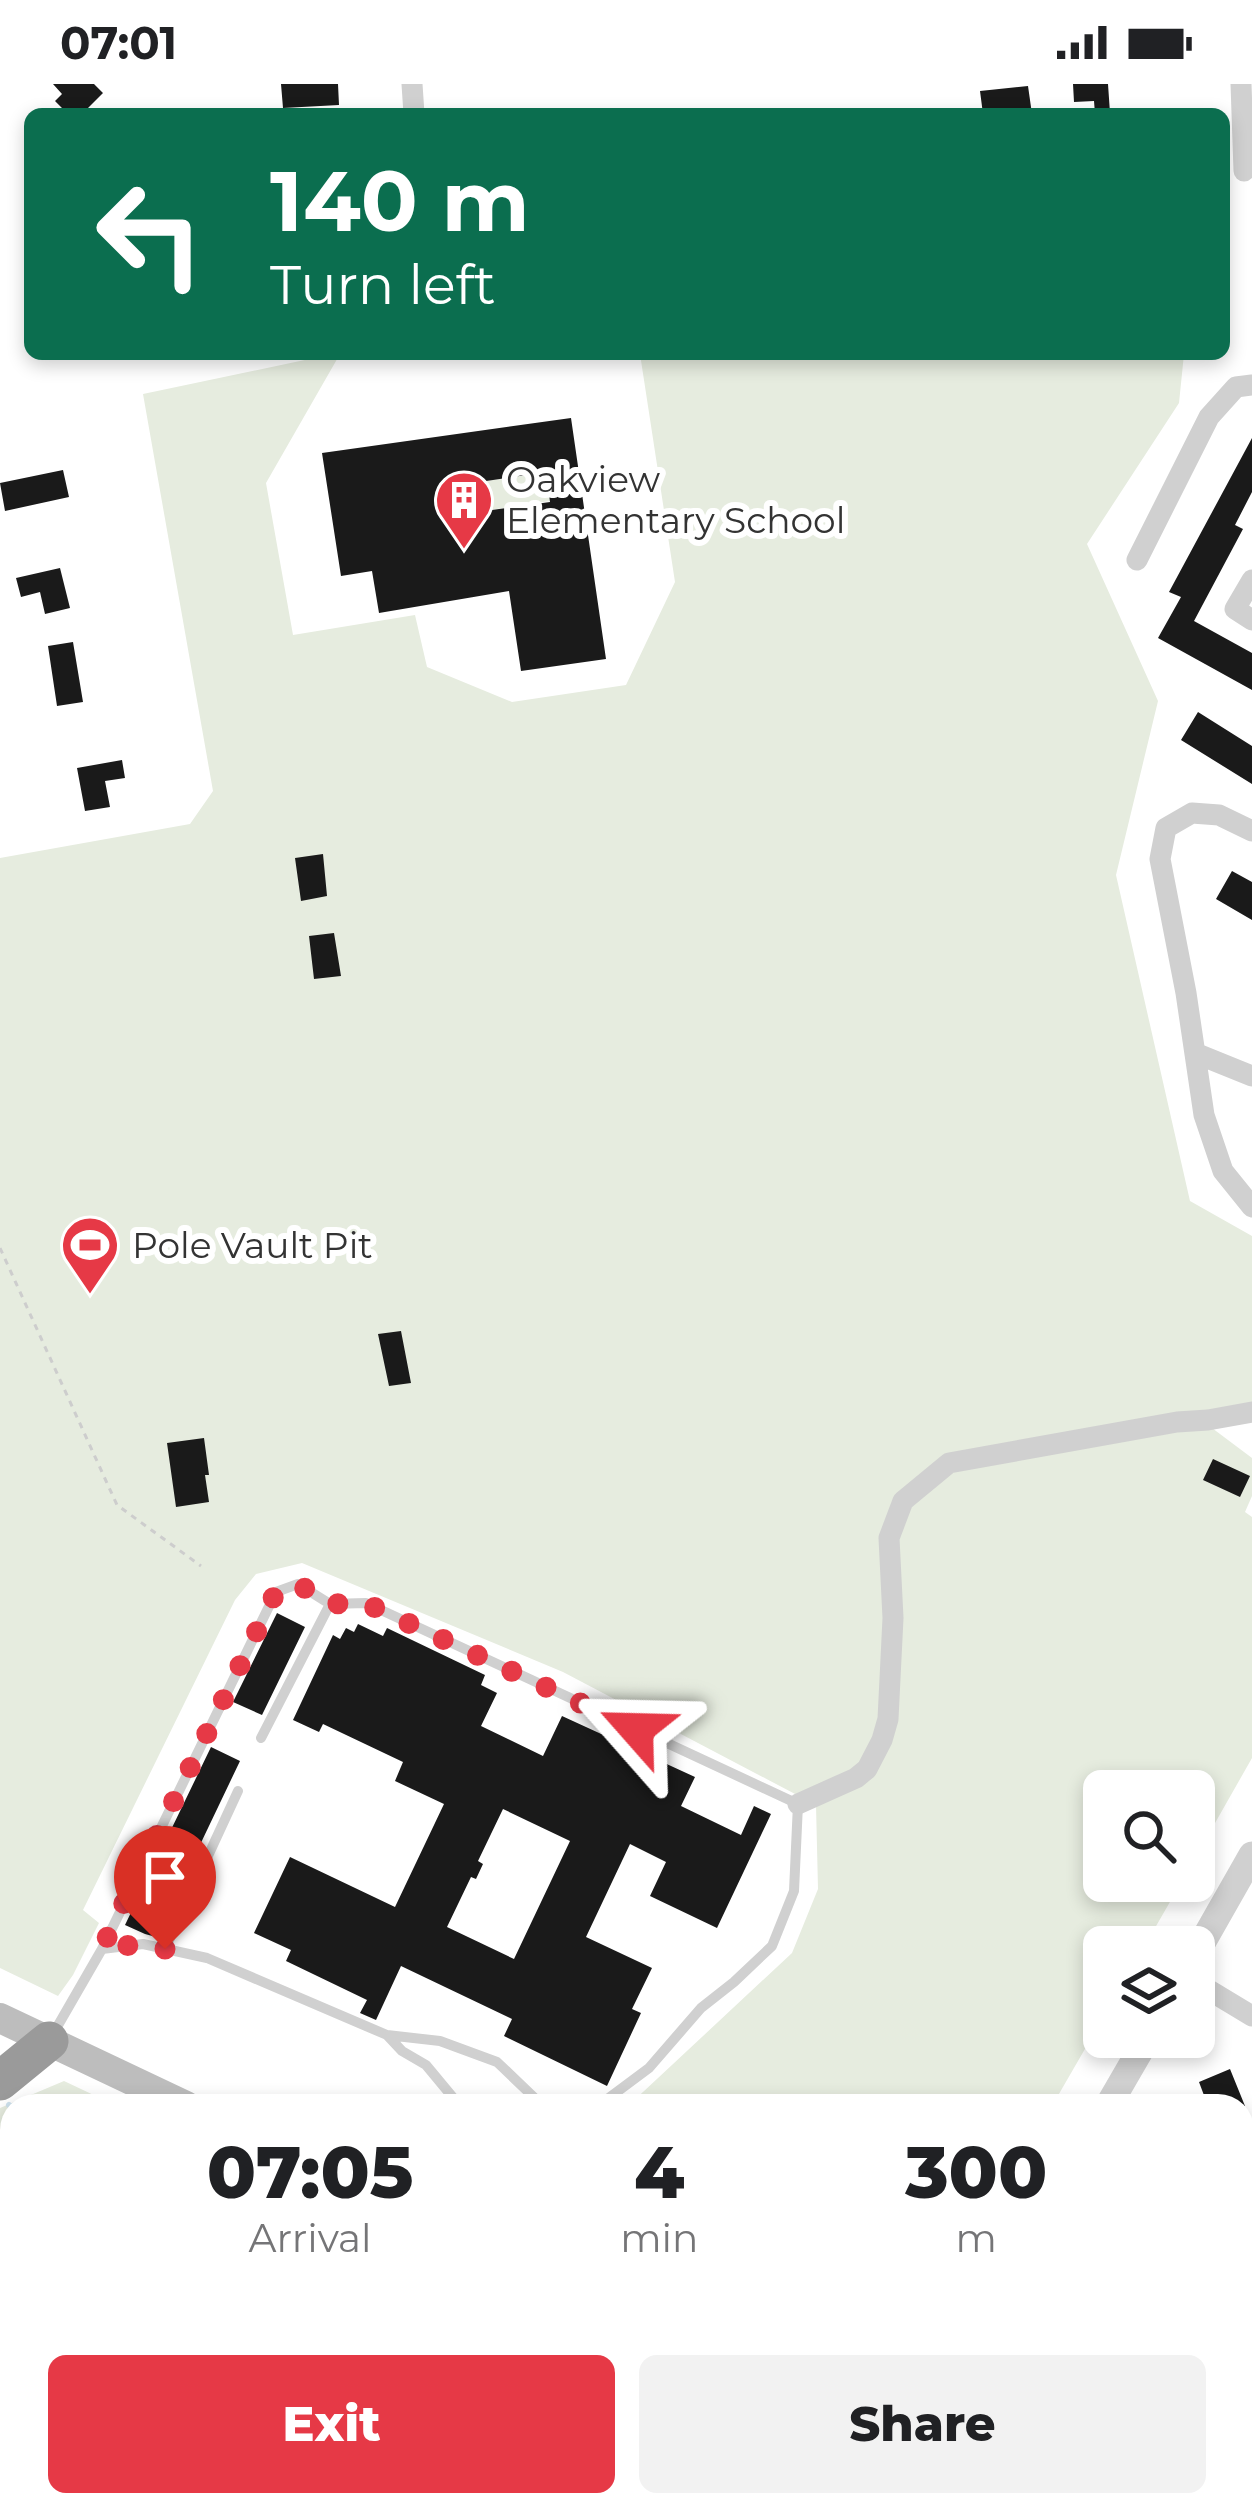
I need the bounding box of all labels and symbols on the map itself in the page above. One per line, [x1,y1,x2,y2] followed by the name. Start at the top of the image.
[506,457,845,542] place label: Oakview Elementary School
[433,469,495,551] building icon: Oakview Elementary School
[59,1214,121,1296] sports icon: Pole Vault Pit
[132,1223,373,1267] place label: Pole Vault Pit
[573,1666,699,1792] position arrow
[114,1826,216,1949] pin

